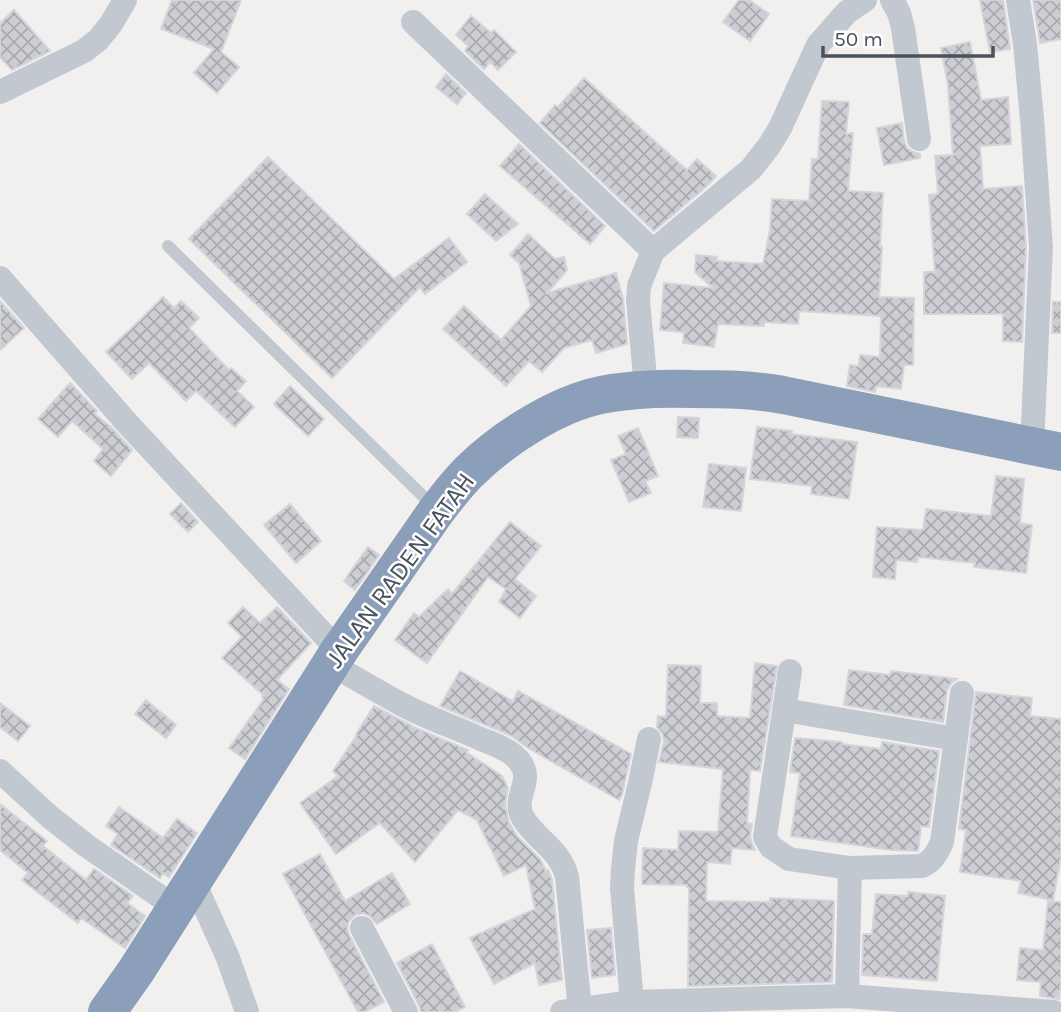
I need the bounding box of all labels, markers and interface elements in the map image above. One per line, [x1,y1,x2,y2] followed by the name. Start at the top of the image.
[823,14,993,58] scale bar
[834,27,883,51] text: 50 m
[319,466,481,674] street label: JALAN RADEN FATAH

